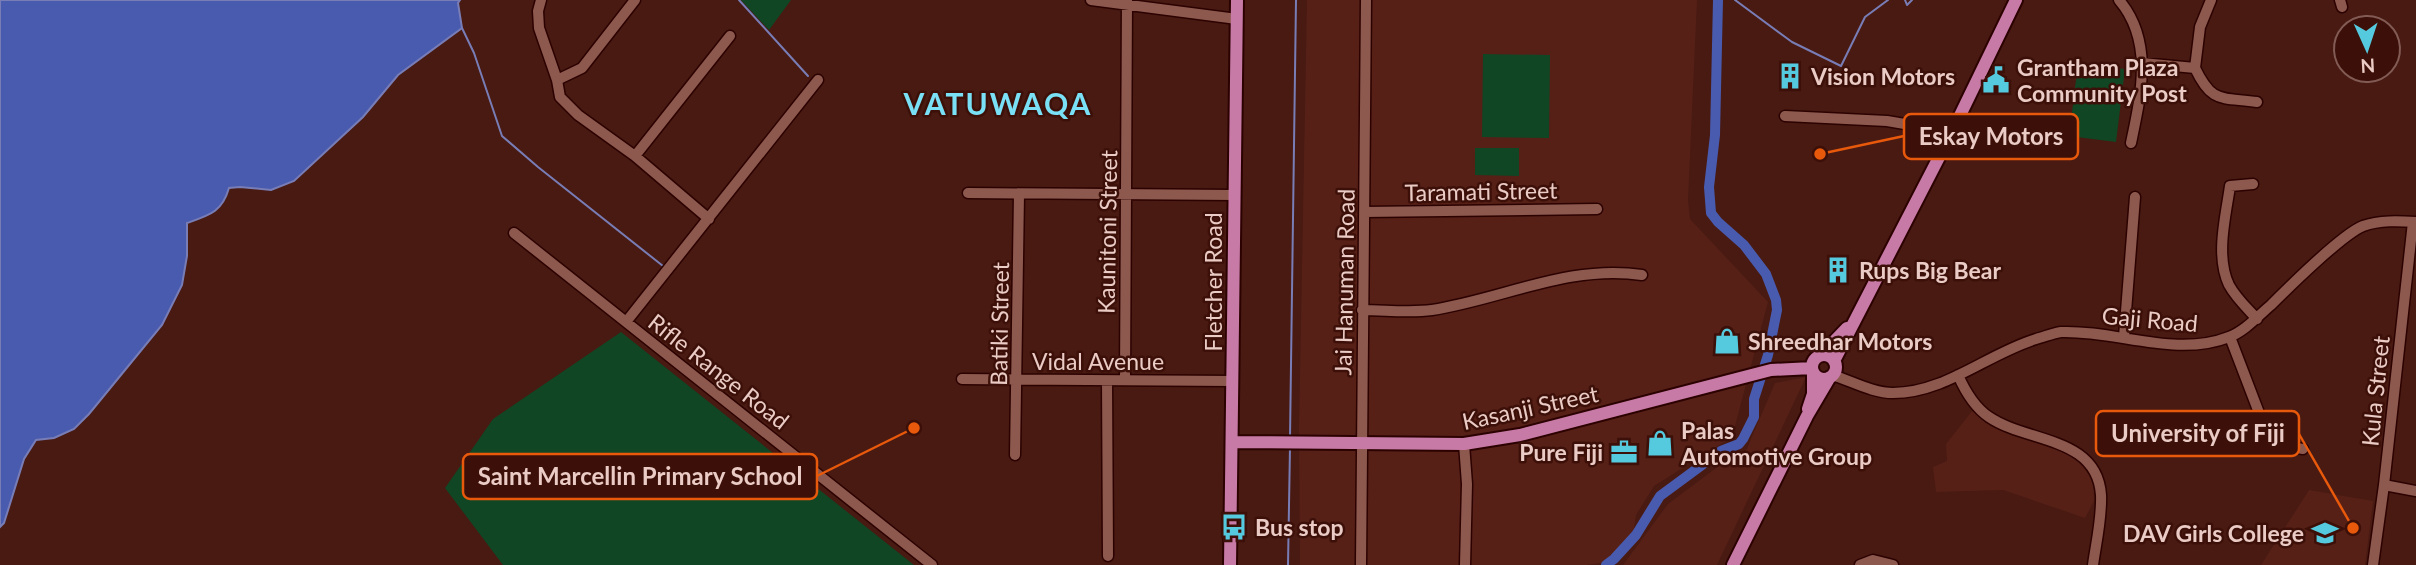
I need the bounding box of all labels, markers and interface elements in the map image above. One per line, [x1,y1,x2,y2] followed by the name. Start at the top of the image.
[2332,14,2402,84] north arrow
[2017,53,2187,107] place label: Grantham Plaza Community Post
[2360,55,2376,78] text: N
[1775,61,1805,91] building icon: Vision Motors
[1810,62,1955,90] place label: Vision Motors
[1981,65,2011,95] public building icon: Grantham Plaza Community Post
[903,85,1092,121] district label: VATUWAQA
[1904,114,2078,159] callout: Eskay Motors
[1919,121,2063,150] text: Eskay Motors
[1092,149,1122,314] street label: Kaunitoni Street
[1404,176,1558,206] street label: Taramati Street
[1328,189,1360,375] street label: Jai Hanuman Road
[1199,212,1227,352] street label: Fletcher Road
[1823,255,1853,285] building icon: Rups Big Bear
[1859,256,2002,284] place label: Rups Big Bear
[984,261,1014,386] street label: Batiki Street
[2101,301,2199,337] street label: Gaji Road
[643,307,795,435] street label: Rifle Range Road
[1712,326,1742,356] shop icon: Shreedhar Motors
[1748,327,1932,355] place label: Shreedhar Motors
[2355,334,2395,448] street label: Kula Street
[1032,347,1164,375] street label: Vidal Avenue
[1459,379,1601,435] street label: Kasanji Street
[2096,411,2299,456] callout: University of Fiji
[1680,416,1872,470] place label: Palas Automotive Group
[2111,418,2285,447] text: University of Fiji
[1645,428,1675,458] shop icon: Palas Automotive Group
[1609,437,1639,467] office icon: Pure Fiji
[1519,438,1603,466] place label: Pure Fiji
[463,454,817,499] callout: Saint Marcellin Primary School
[478,461,802,490] text: Saint Marcellin Primary School
[1219,512,1249,542] bus stop icon: Bus stop
[1255,513,1343,541] place label: Bus stop
[2310,518,2340,548] school or university icon: DAV Girls College
[2123,519,2304,547] place label: DAV Girls College

